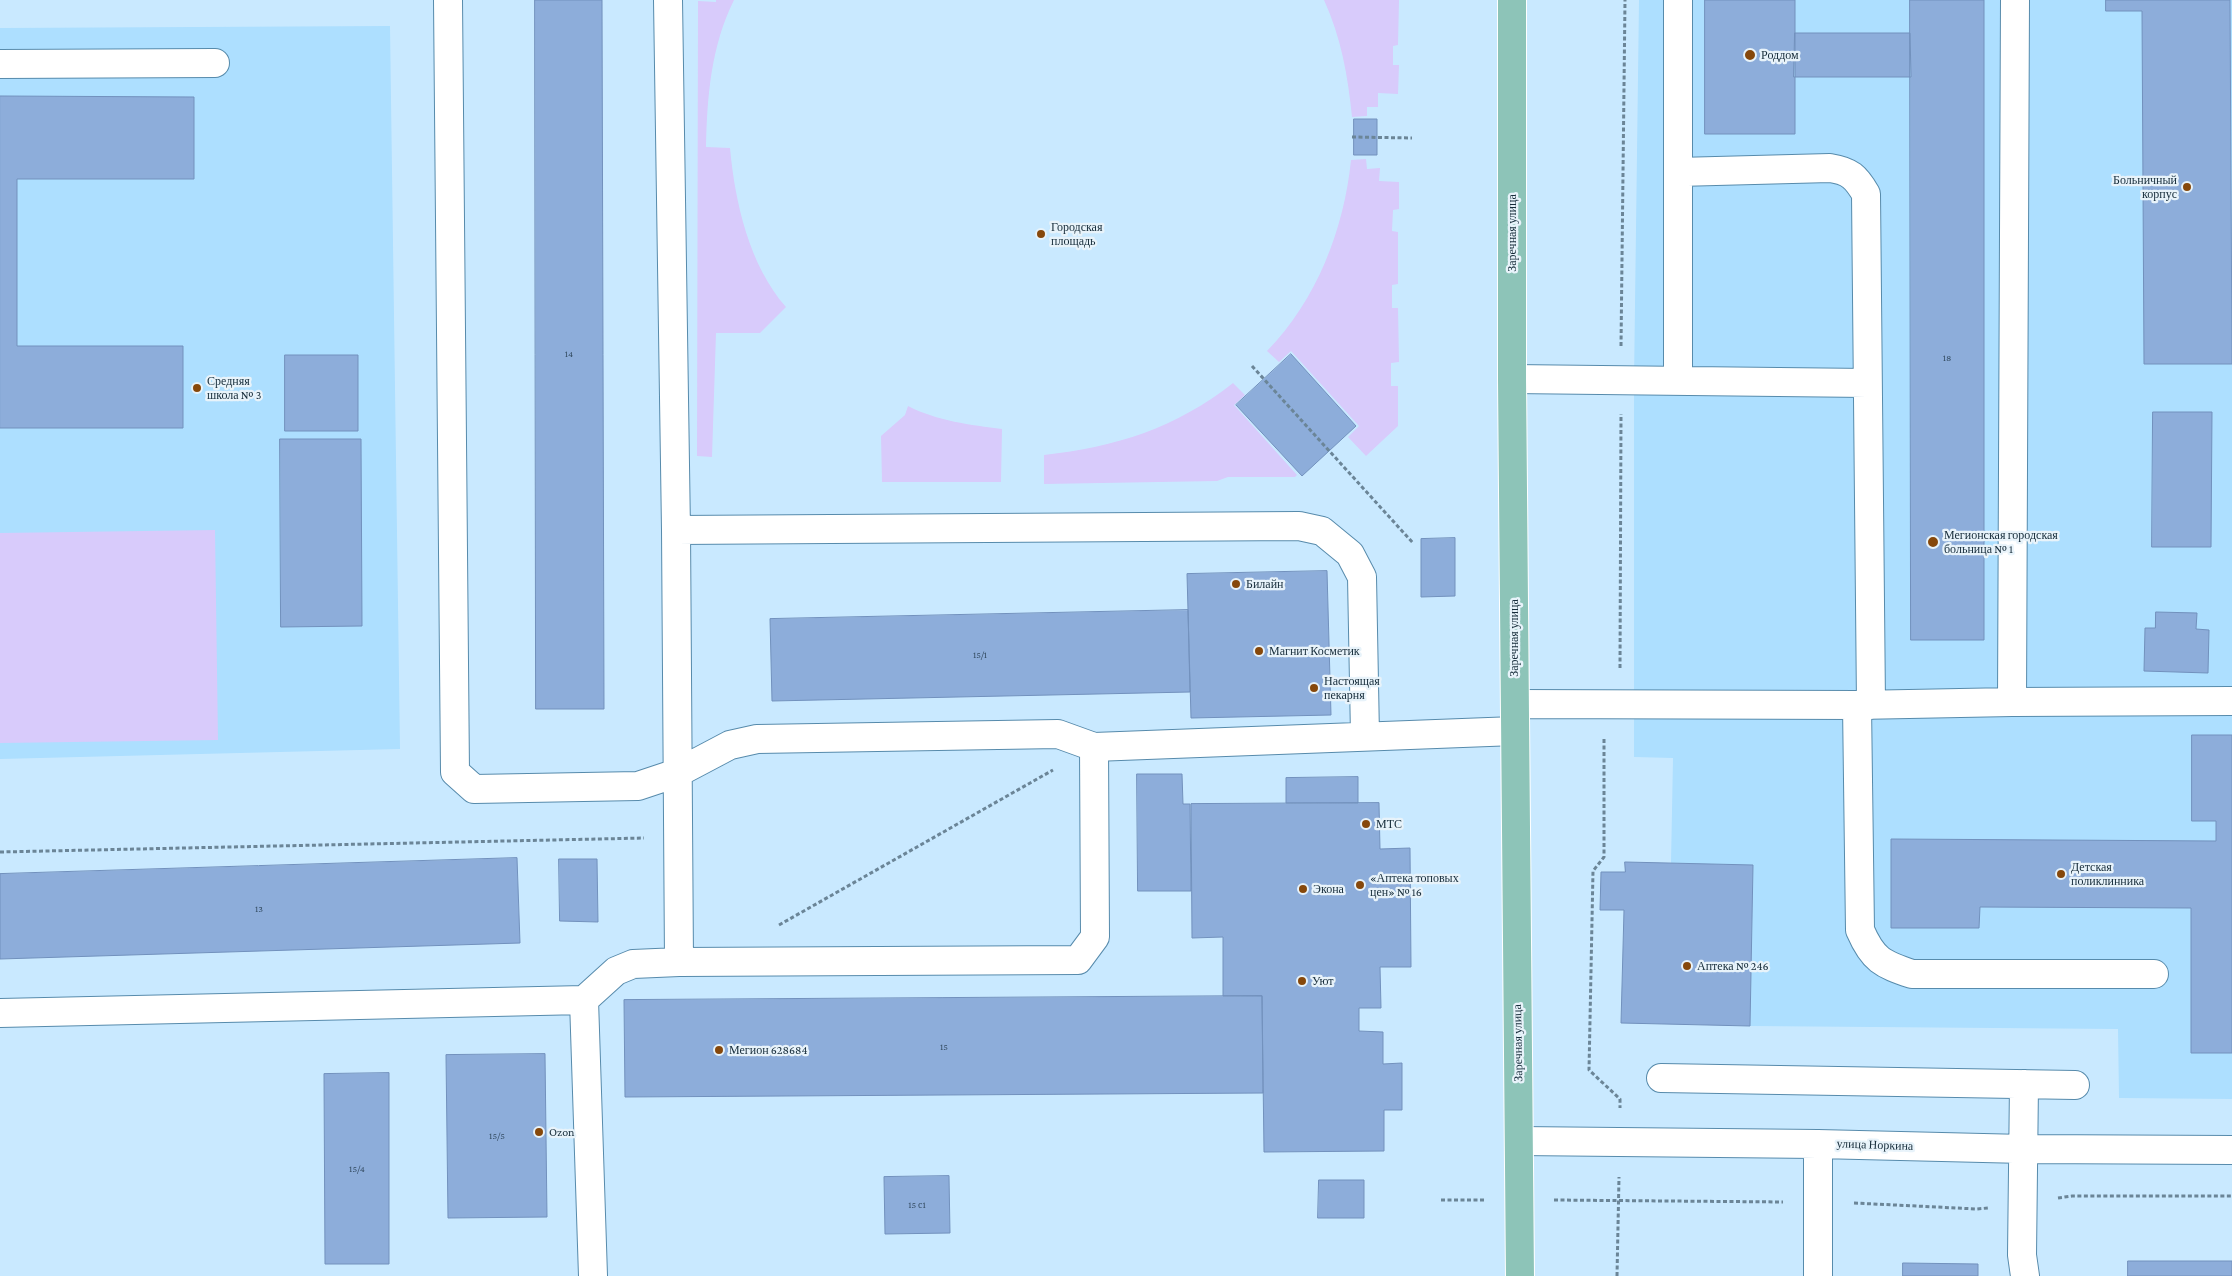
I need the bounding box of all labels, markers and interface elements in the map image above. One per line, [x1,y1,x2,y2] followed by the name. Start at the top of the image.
[1743,48,1757,62] marker: Роддом
[1761,48,1799,62] place label: Роддом
[2113,173,2177,201] place label: Больничный корпус
[2181,181,2193,193] marker: Больничный корпус
[1505,194,1519,272] street label: Заречная улица
[1051,220,1102,248] place label: Городская площадь
[1035,228,1047,240] marker: Городская площадь
[565,348,573,360] house number: 14
[1943,352,1951,364] house number: 18
[207,374,261,402] place label: Средняя школа № 3
[191,382,203,394] marker: Средняя школа № 3
[1944,528,2058,556] place label: Мегионская городская больница № 1
[1926,535,1940,549] marker: Мегионская городская больница № 1
[1246,577,1283,591] place label: Билайн
[1230,578,1242,590] marker: Билайн
[1507,599,1521,677] street label: Заречная улица
[1269,644,1360,658] place label: Магнит Косметик
[1253,645,1265,657] marker: Магнит Косметик
[973,649,987,661] house number: 15/1
[1324,674,1380,702] place label: Настоящая пекарня
[1308,682,1320,694] marker: Настоящая пекарня
[1376,817,1402,831] place label: МТС
[1360,818,1372,830] marker: МТС
[2071,860,2144,888] place label: Детская поликлинника
[2055,868,2067,880] marker: Детская поликлинника
[1370,871,1459,899] place label: «Аптека топовых цен» № 16
[1354,879,1366,891] marker: «Аптека топовых цен» № 16
[1313,882,1344,896] place label: Экона
[1297,883,1309,895] marker: Экона
[255,903,263,915] house number: 13
[1697,959,1769,973] place label: Аптека № 246
[1681,960,1693,972] marker: Аптека № 246
[1312,974,1333,988] place label: Уют
[1296,975,1308,987] marker: Уют
[1510,1004,1526,1082] street label: Заречная улица
[940,1041,948,1053] house number: 15
[729,1043,808,1057] place label: Мегион 628684
[713,1044,725,1056] marker: Мегион 628684
[549,1125,575,1139] place label: Ozon
[533,1126,545,1138] marker: Ozon
[489,1130,505,1142] house number: 15/5
[1836,1136,1914,1154] street label: улица Норкина
[349,1163,365,1175] house number: 15/4
[908,1199,926,1211] house number: 15 с1

